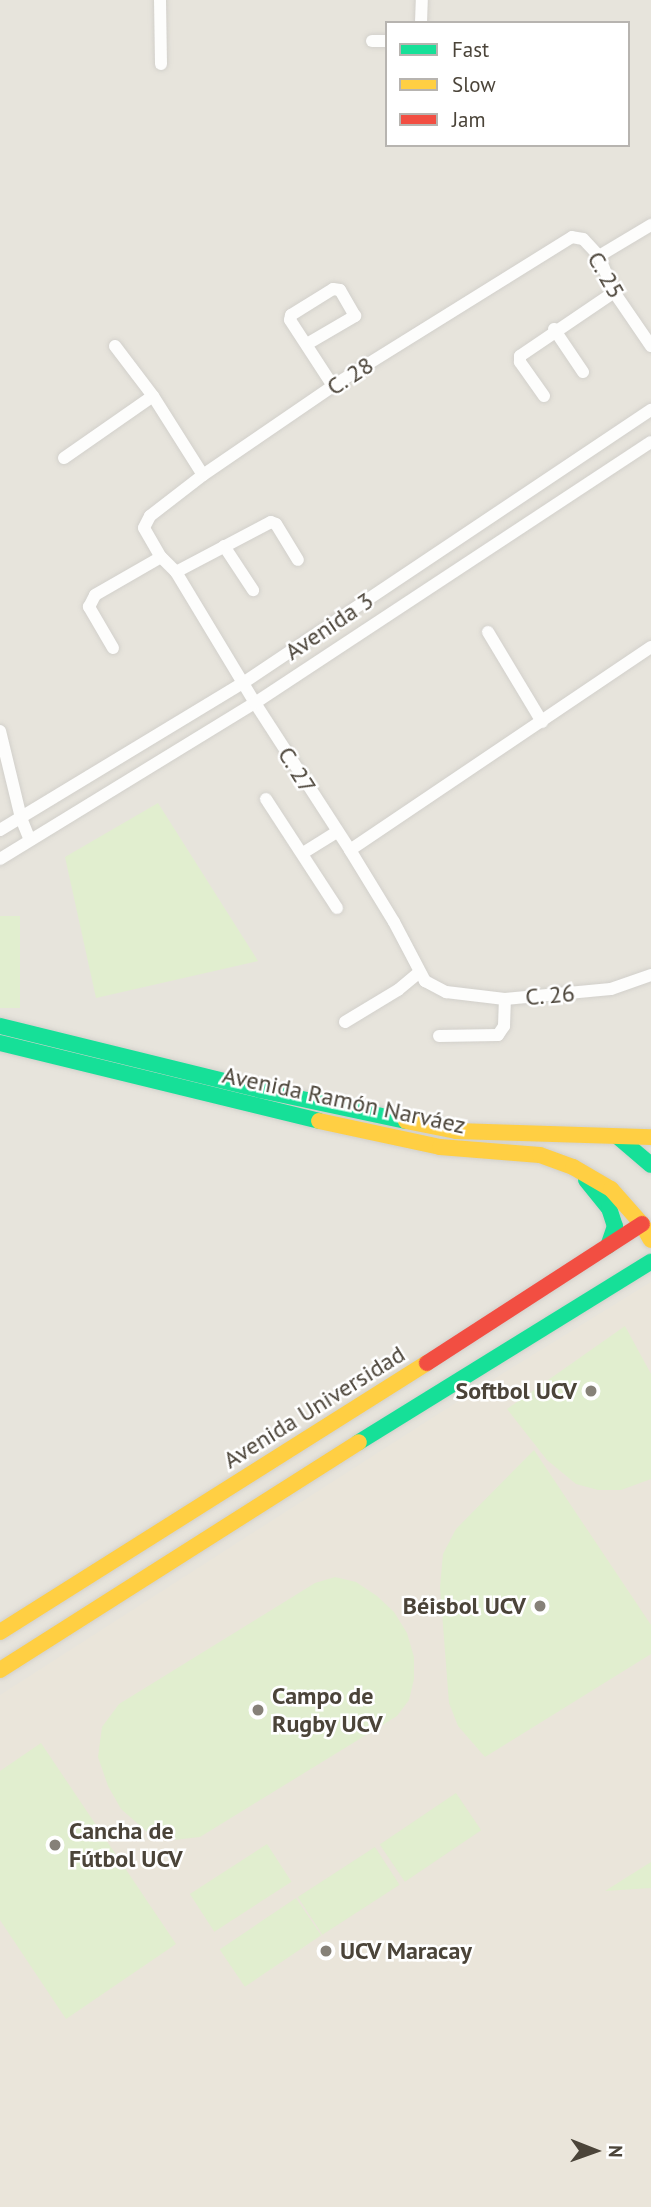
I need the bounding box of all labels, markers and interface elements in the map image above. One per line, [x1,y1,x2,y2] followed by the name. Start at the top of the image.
[385,21,630,147] legend
[452,36,489,63] text: Fast
[452,71,496,98] text: Slow
[452,106,486,133] text: Jam
[581,246,631,304] street label: C. 25
[321,350,379,402] street label: C. 28
[279,586,379,666] street label: Avenida 3
[271,741,323,799] street label: C. 27
[523,978,577,1012] street label: C. 26
[220,1060,468,1140] street label: Avenida Ramón Narváez
[218,1340,410,1474] street label: Avenida Universidad
[456,1377,577,1405] place label: Softbol UCV
[583,1383,599,1399] marker: Softbol UCV
[403,1592,526,1620] place label: Béisbol UCV
[532,1598,548,1614] marker: Béisbol UCV
[272,1682,384,1738] place label: Campo de Rugby UCV
[250,1702,266,1718] marker: Campo de Rugby UCV
[69,1817,183,1873] place label: Cancha de Fútbol UCV
[47,1837,63,1853] marker: Cancha de Fútbol UCV
[340,1937,473,1965] place label: UCV Maracay
[318,1943,334,1959] marker: UCV Maracay
[560,2116,630,2186] north arrow
[604,2145,628,2158] text: N

